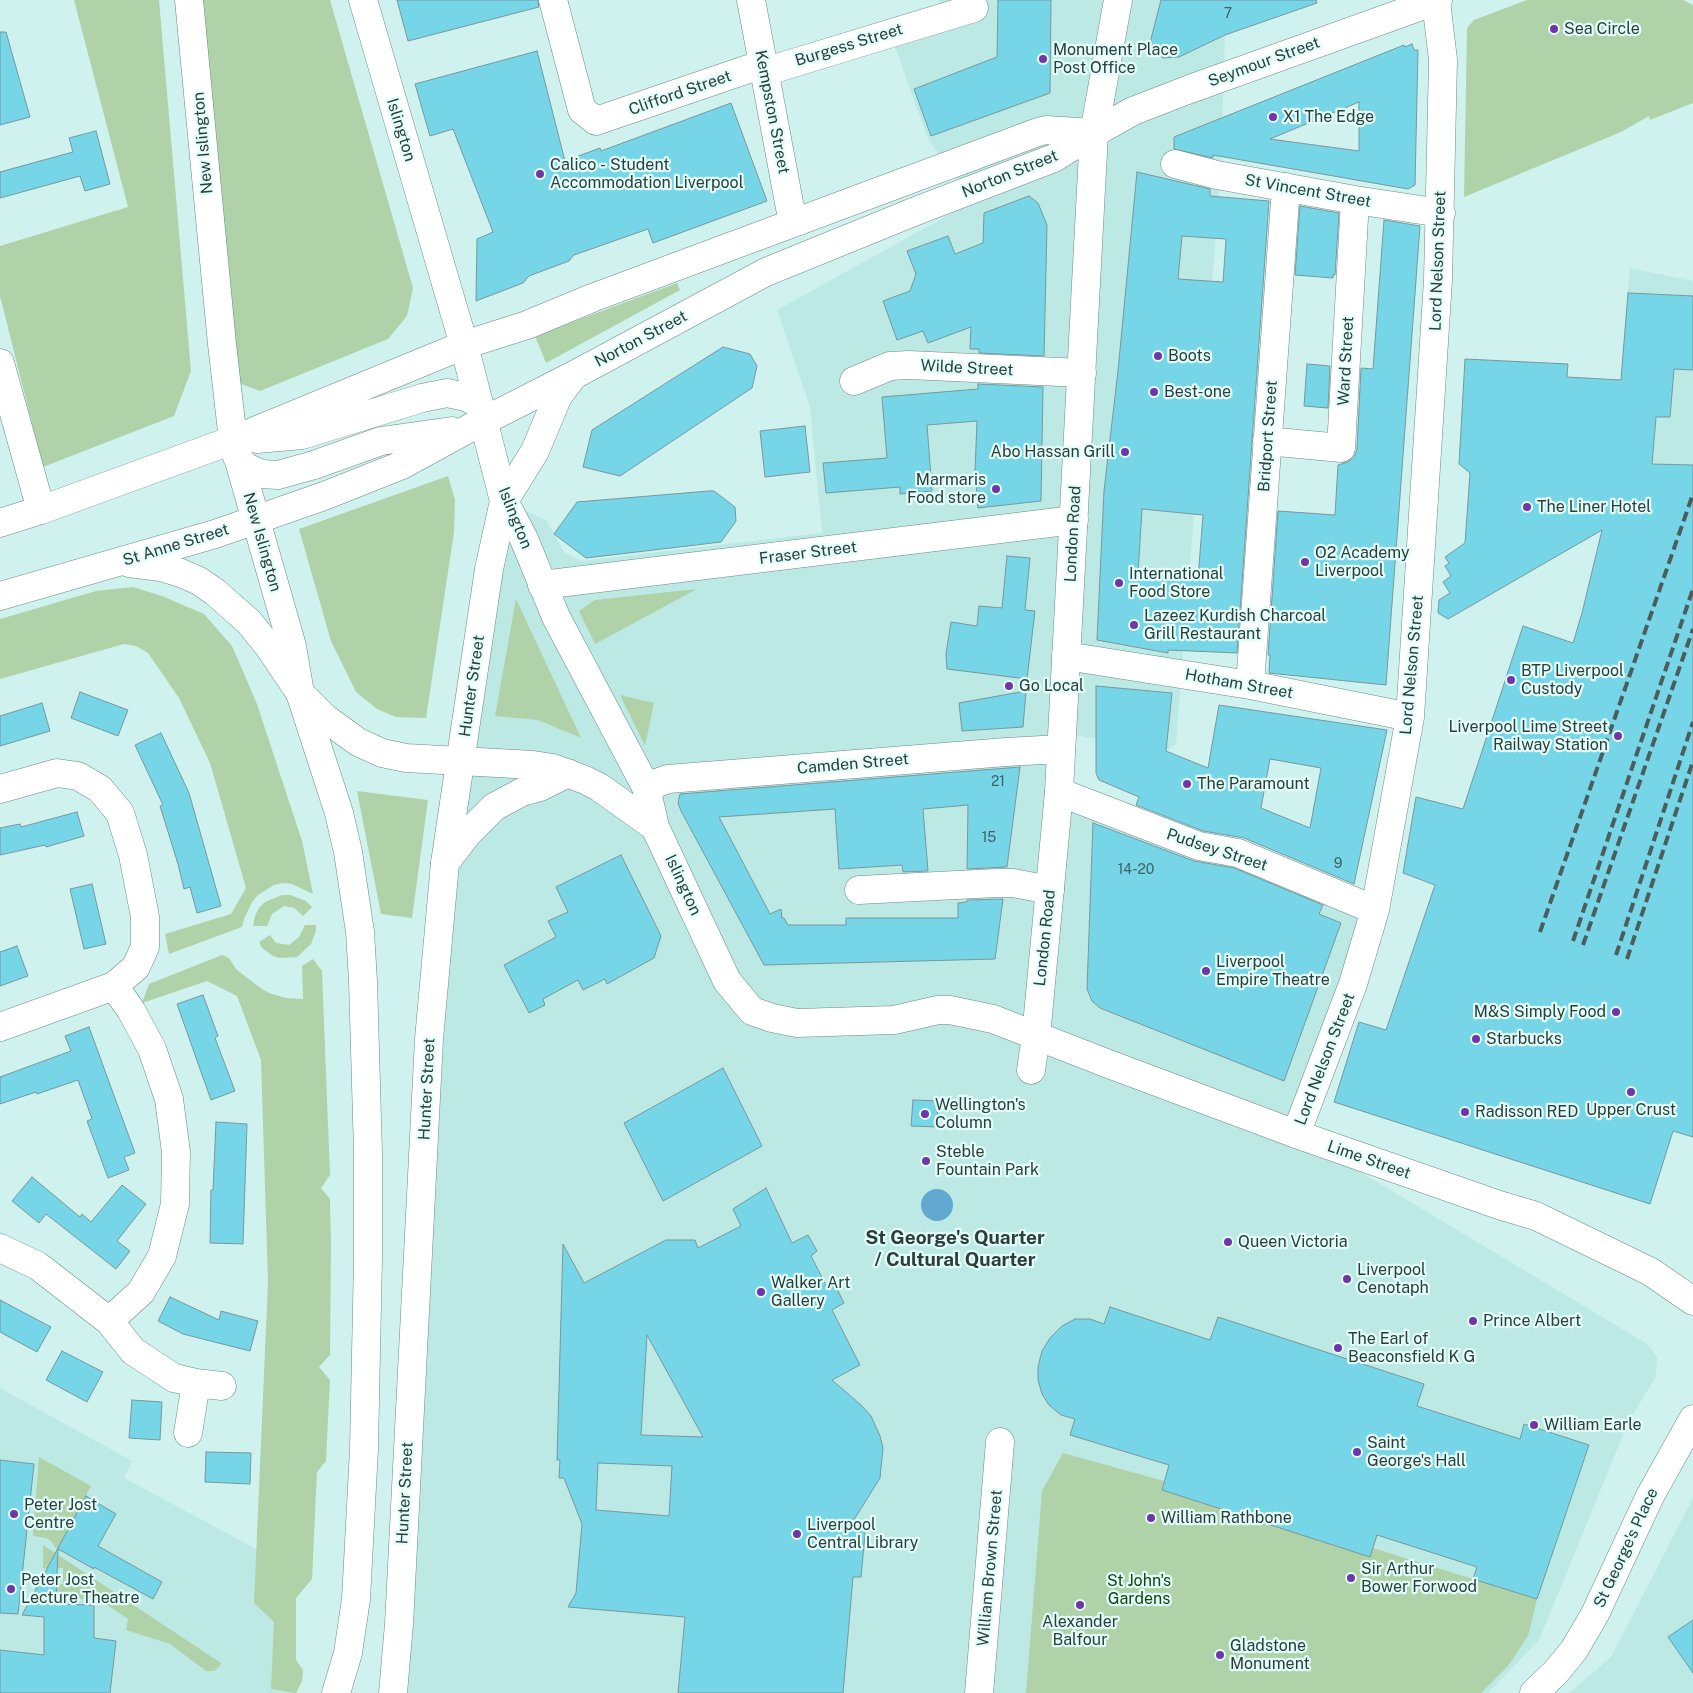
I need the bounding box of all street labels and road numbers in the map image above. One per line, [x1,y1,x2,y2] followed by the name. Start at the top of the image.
[793,20,905,70] street label: Burgess Street
[1206,33,1322,91] street label: Seymour Street
[751,48,793,176] street label: Kempston Street
[626,66,734,120] street label: Clifford Street
[189,91,217,195] street label: New Islington
[382,96,420,164] street label: Islington
[959,146,1061,202] street label: Norton Street
[1243,170,1373,212] street label: St Vincent Street
[1426,191,1450,331] street label: Lord Nelson Street
[591,307,691,371] street label: Norton Street
[1334,316,1358,406] street label: Ward Street
[920,356,1014,380] street label: Wilde Street
[1255,379,1281,493] street label: Bridport Street
[494,484,536,552] street label: Islington
[1061,485,1085,583] street label: London Road
[239,490,285,594] street label: New Islington
[121,520,231,570] street label: St Anne Street
[758,537,858,569] street label: Fraser Street
[1396,594,1428,736] street label: Lord Nelson Street
[455,634,489,738] street label: Hunter Street
[1183,665,1295,703] street label: Hotham Street
[796,750,910,778] street label: Camden Street
[1164,825,1270,875] street label: Pudsey Street
[661,851,705,919] street label: Islington
[1030,889,1060,987] street label: London Road
[1291,990,1359,1128] street label: Lord Nelson Street
[415,1037,439,1141] street label: Hunter Street
[1325,1137,1413,1183] street label: Lime Street
[393,1441,417,1545] street label: Hunter Street
[1590,1485,1662,1611] street label: St George's Place
[974,1489,1006,1647] street label: William Brown Street

